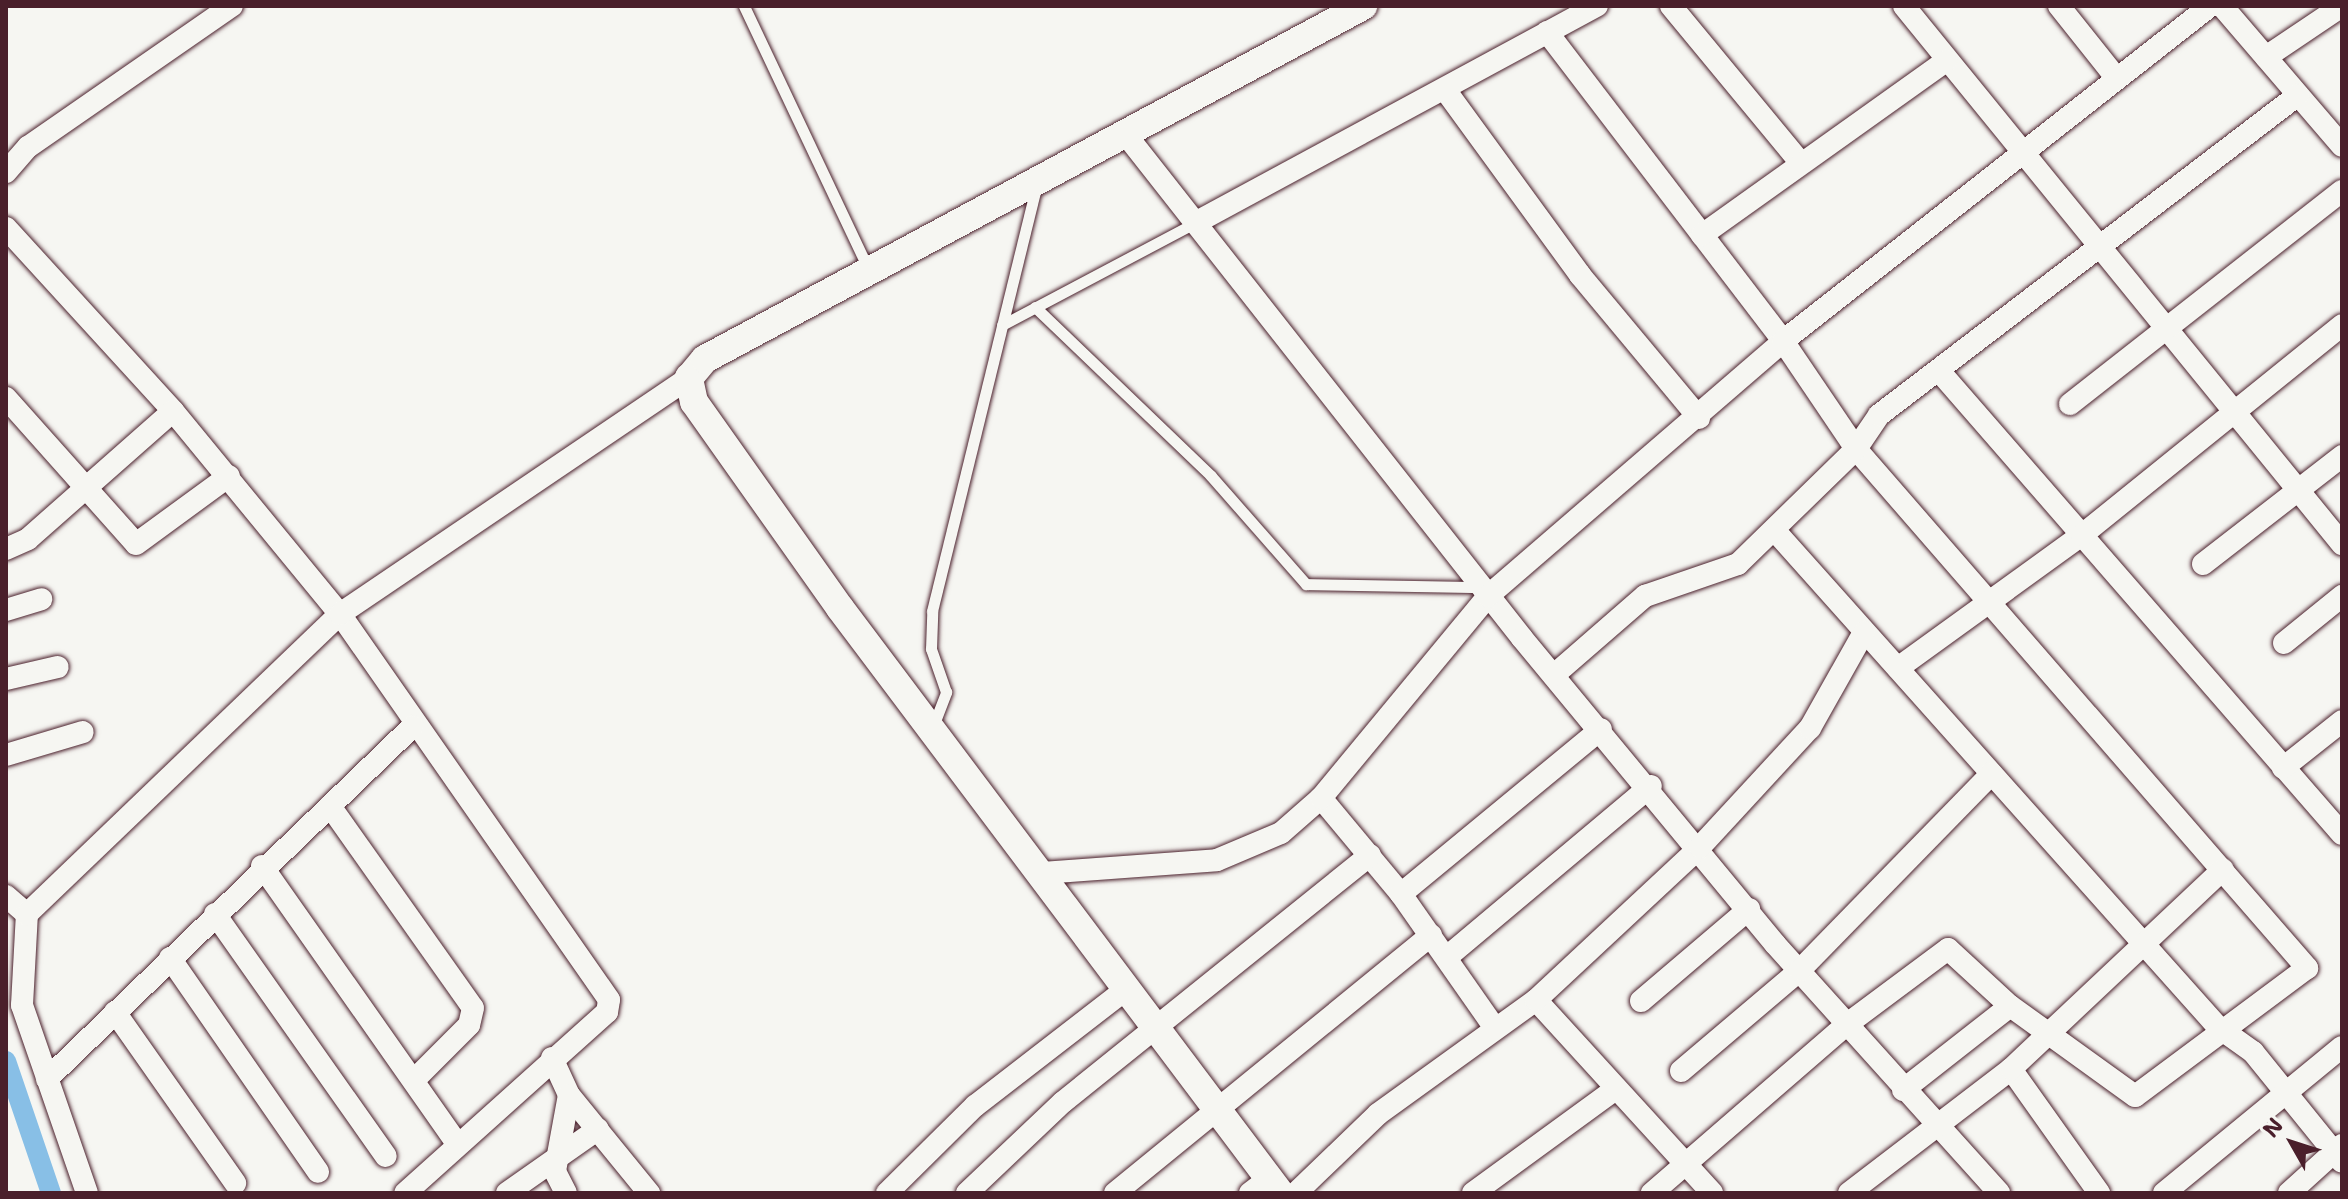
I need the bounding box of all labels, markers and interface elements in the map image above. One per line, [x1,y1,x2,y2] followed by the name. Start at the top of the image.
[2252,1103,2332,1183] north arrow
[2256,1112,2290,1143] text: N

